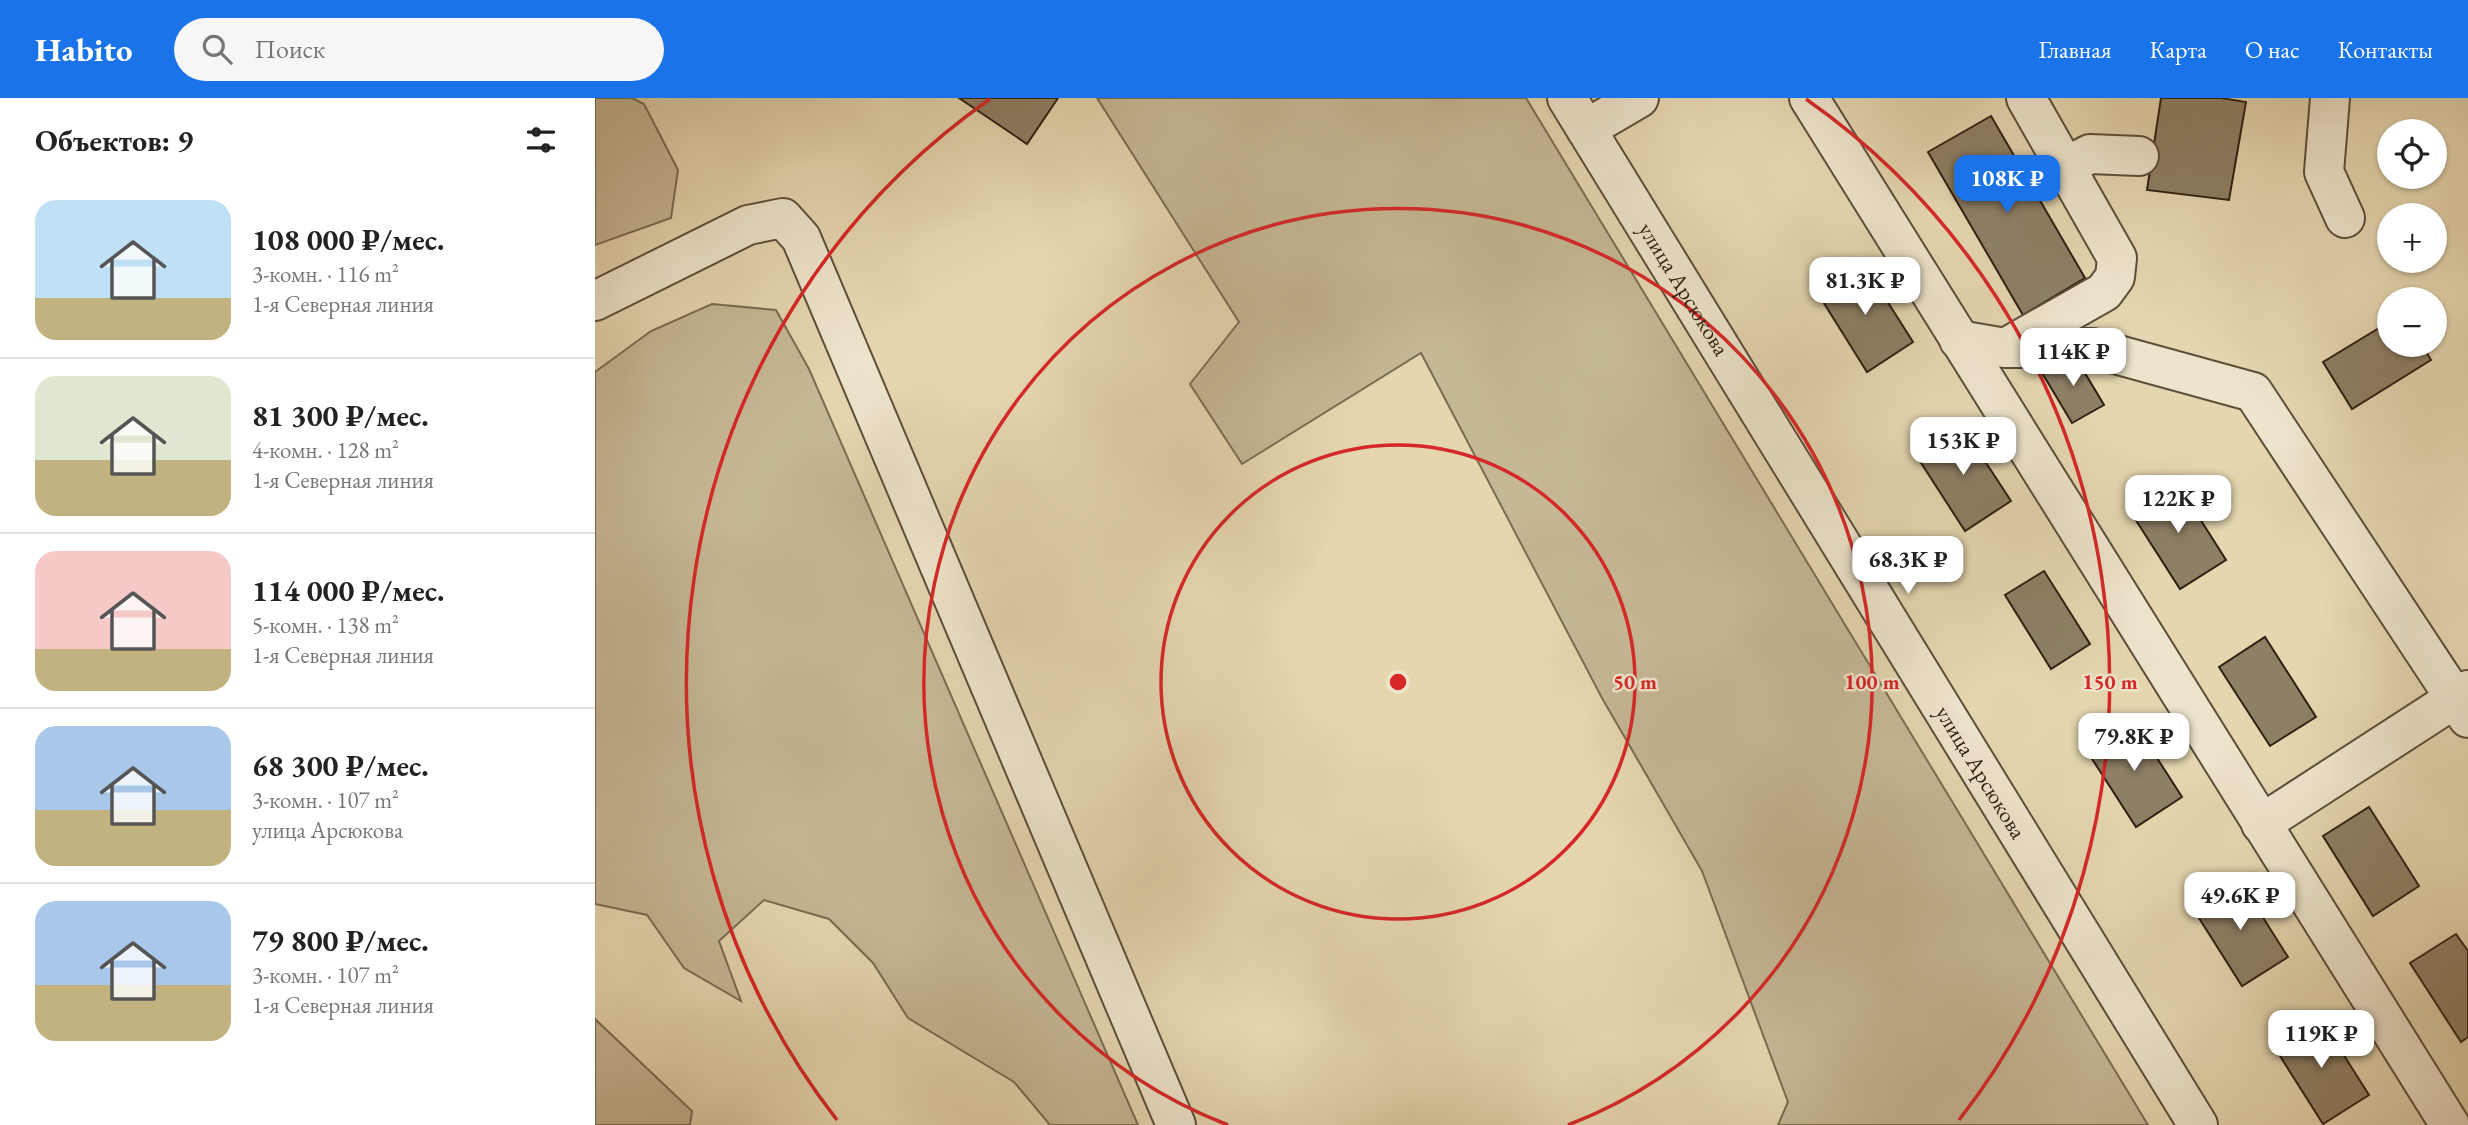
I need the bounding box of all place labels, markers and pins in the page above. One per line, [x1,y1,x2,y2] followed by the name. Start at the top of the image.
[1950,156,2064,215] pin: 108K ₽
[1800,258,1930,317] pin: 81.3K ₽
[2016,328,2130,388] pin: 114K ₽
[1906,418,2020,477] pin: 153K ₽
[2121,476,2235,535] pin: 122K ₽
[1843,536,1973,596] pin: 68.3K ₽
[1386,670,1410,694] centre of rings
[2069,714,2199,773] pin: 79.8K ₽
[2175,872,2305,932] pin: 49.6K ₽
[2264,1010,2378,1070] pin: 119K ₽

